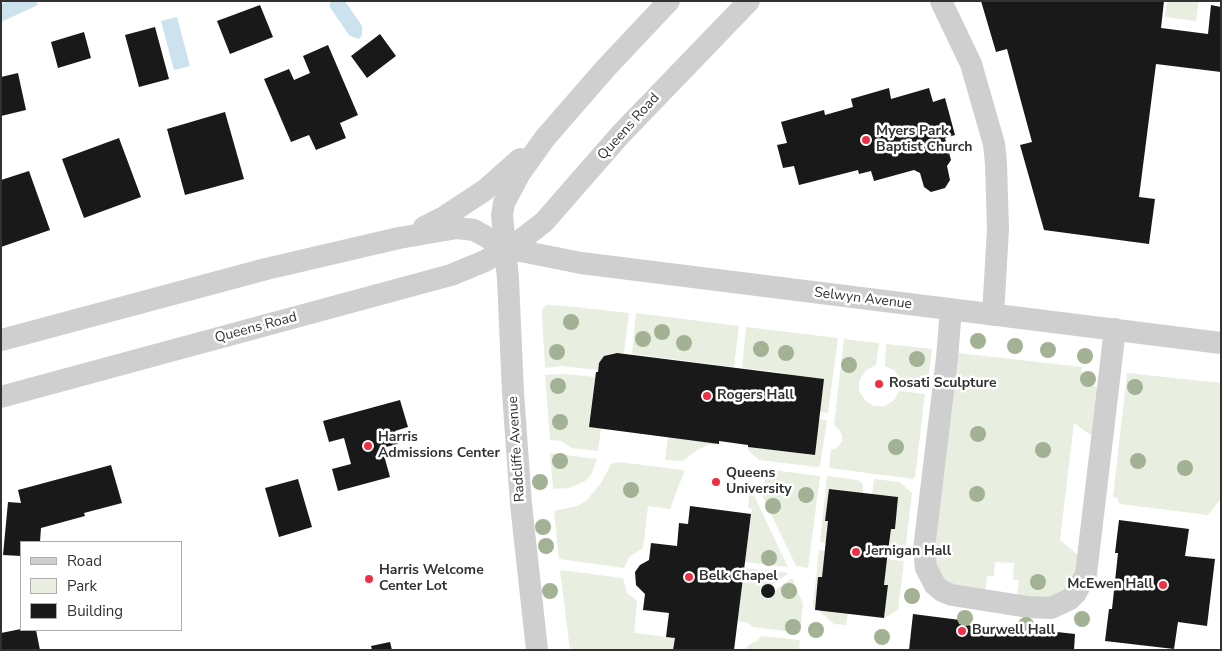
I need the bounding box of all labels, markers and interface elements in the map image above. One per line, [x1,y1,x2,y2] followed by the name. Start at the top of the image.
[595,90,663,164] street label: Queens Road
[876,124,972,156] place label: Myers Park Baptist Church
[860,134,872,146] marker: Myers Park Baptist Church
[813,285,913,313] street label: Selwyn Avenue
[213,309,299,347] street label: Queens Road
[889,376,996,392] place label: Rosati Sculpture
[873,378,885,390] marker: Rosati Sculpture
[717,388,794,404] place label: Rogers Hall
[701,390,713,402] marker: Rogers Hall
[505,395,529,503] street label: Radcliffe Avenue
[378,430,500,462] place label: Harris Admissions Center
[362,440,374,452] marker: Harris Admissions Center
[726,466,792,498] place label: Queens University
[710,476,722,488] marker: Queens University
[20,541,182,631] legend
[866,544,951,560] place label: Jernigan Hall
[850,546,862,558] marker: Jernigan Hall
[67,551,102,571] text: Road
[379,563,484,596] place label: Harris Welcome Center Lot
[699,569,778,585] place label: Belk Chapel
[683,571,695,583] marker: Belk Chapel
[363,573,375,585] marker: Harris Welcome Center Lot
[67,576,97,596] text: Park
[1067,577,1153,593] place label: McEwen Hall
[1157,579,1169,591] marker: McEwen Hall
[67,601,123,621] text: Building
[972,623,1055,639] place label: Burwell Hall
[956,625,968,637] marker: Burwell Hall

